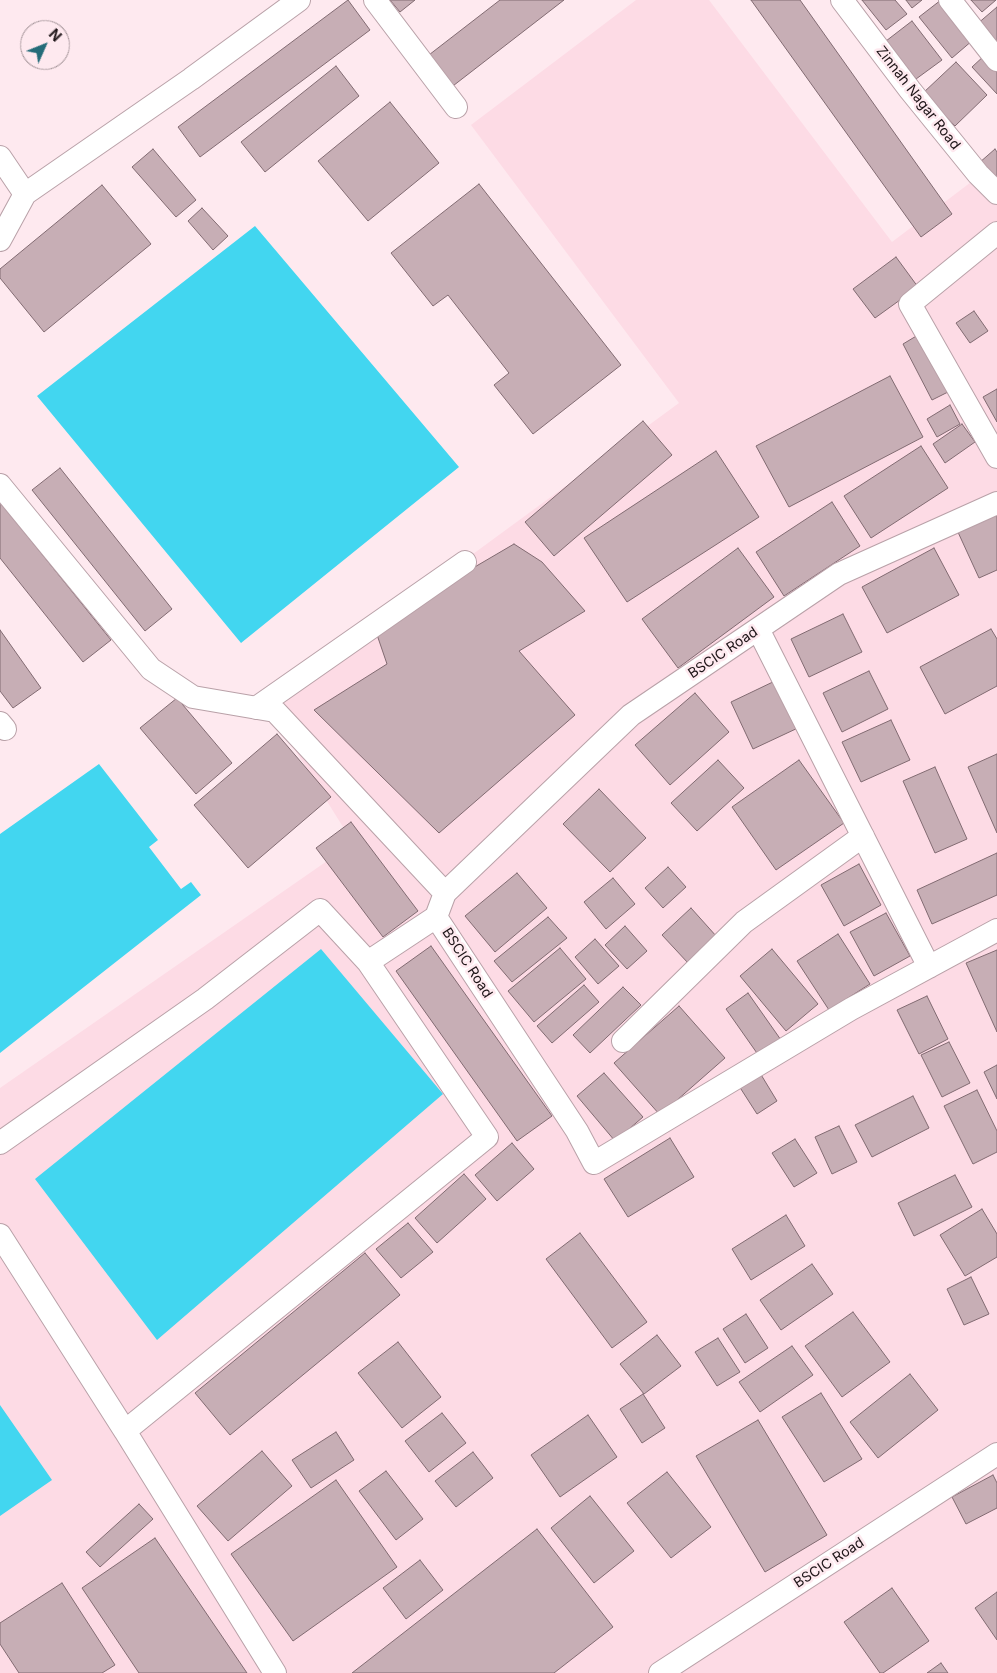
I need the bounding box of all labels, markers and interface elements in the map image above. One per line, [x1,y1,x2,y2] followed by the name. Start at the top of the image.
[20,20,70,70] north arrow
[46,25,65,45] text: N
[872,43,964,153] street label: Zinnah Nagar Road
[685,624,761,682] street label: BSCIC Road
[438,925,496,1001] street label: BSCIC Road
[791,1534,867,1592] street label: BSCIC Road

